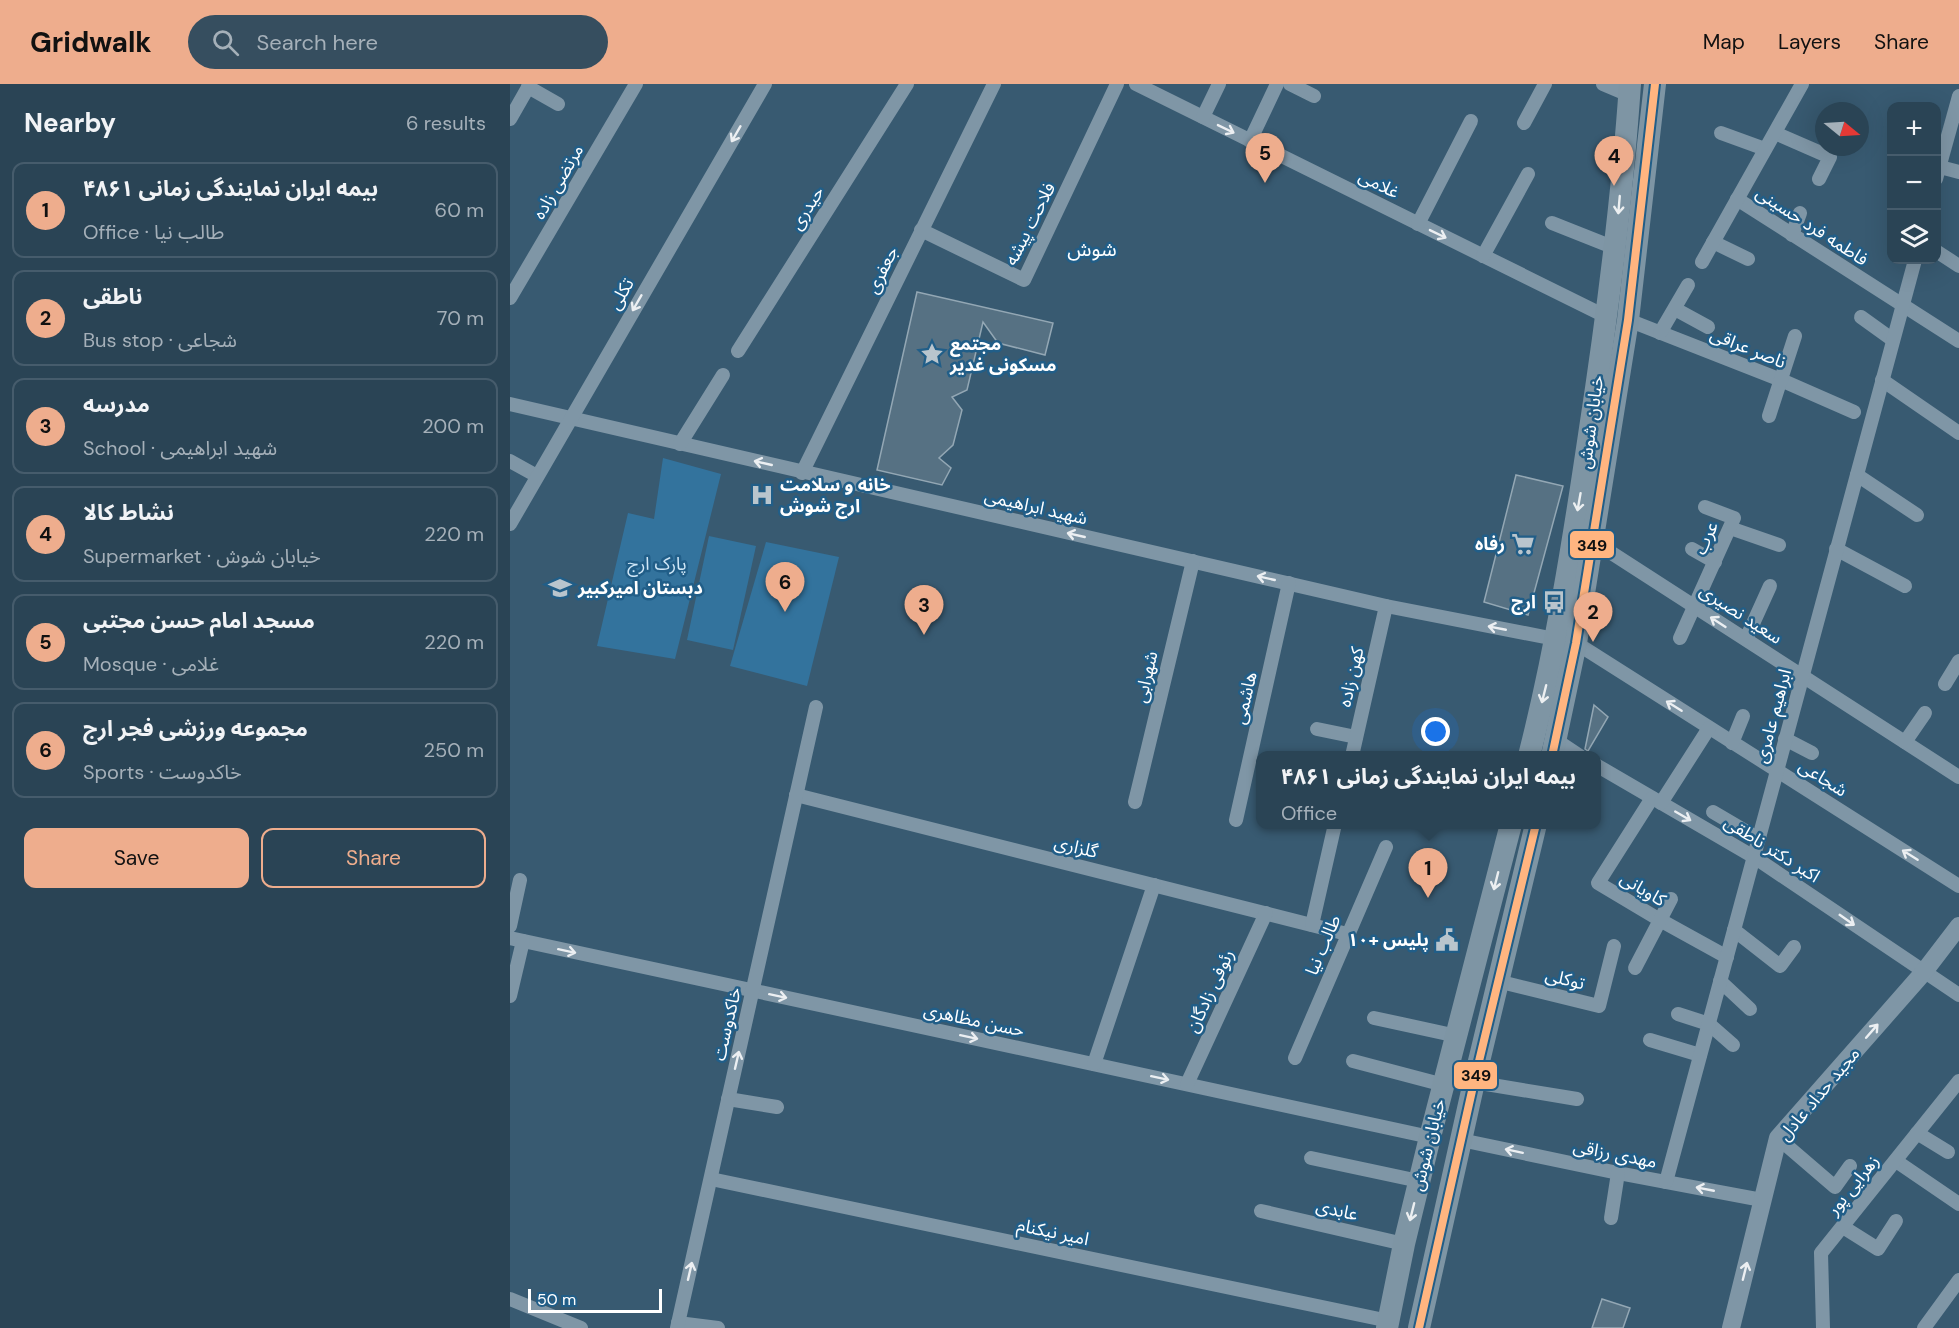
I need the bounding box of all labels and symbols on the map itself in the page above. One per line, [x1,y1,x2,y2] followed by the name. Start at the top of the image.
[1815,102,1869,156] north arrow
[1217,123,1235,135] one-way arrow
[729,126,741,143] one-way arrow
[1246,134,1284,183] pin: 5
[1594,136,1634,186] pin: 4
[527,140,589,224] street label: مرتضی زاده
[1355,164,1403,204] street label: غلامی
[999,178,1061,270] street label: فلاحت پیشه
[1751,181,1873,271] street label: فاطمه فرد حسینی
[784,182,830,234] street label: حیدری
[1613,195,1624,214] one-way arrow
[1429,229,1447,240] one-way arrow
[1067,236,1117,262] district label: شوش
[860,242,904,298] street label: جعفری
[602,274,640,314] street label: تکلی
[631,294,643,311] one-way arrow
[1707,322,1789,374] street label: ناصر عراقی
[949,332,1057,377] place label: مجتمع مسکونی غدیر
[919,341,945,367] place icon: مجتمع مسکونی غدیر
[1573,374,1609,470] street label: خیابان شوش
[754,457,773,469] one-way arrow
[780,473,891,519] place label: خانه و سلامت ارج شوش
[749,482,775,508] hospital icon: خانه و سلامت ارج شوش
[982,483,1090,531] street label: شهید ابراهیمی
[1573,492,1584,512] one-way arrow
[1688,518,1724,558] street label: عرب
[1066,528,1085,540] one-way arrow
[1569,530,1615,559] line badge: 349
[1510,531,1536,557] supermarket icon: رفاه
[1475,532,1505,556] place label: رفاه
[1577,535,1607,556] text: 349
[627,552,687,577] park label: پارک ارج
[766,562,804,612] pin: 6
[1257,571,1276,583] one-way arrow
[547,575,573,601] school or university icon: دبستان امیرکبیر
[577,576,703,600] place label: دبستان امیرکبیر
[1695,578,1787,650] street label: سعید نصیری
[904,586,944,635] pin: 3
[1541,589,1567,615] bus stop icon: ارج
[1511,590,1536,615] place label: ارج
[1574,592,1612,642] pin: 2
[1710,615,1727,628] one-way arrow
[1488,622,1508,633] one-way arrow
[1332,644,1370,709] street label: کهن زاده
[1128,649,1164,705] street label: شهرابی
[1749,666,1798,766] street label: ابراهیم عامری
[1227,669,1263,727] street label: هاشمی
[1538,684,1550,703] one-way arrow
[1666,699,1683,711] one-way arrow
[1421,717,1450,746] your location
[1794,754,1852,802] street label: شجاعی
[1674,810,1691,822] one-way arrow
[1719,810,1825,888] street label: اکبر دکتر ناطقی
[1052,830,1101,864] street label: گلزاری
[1408,848,1448,898] pin: 1
[1902,849,1918,861] one-way arrow
[1616,866,1671,912] street label: کاویانی
[1490,871,1502,890] one-way arrow
[1300,911,1346,979] street label: طالب نیا
[1839,914,1855,926] one-way arrow
[1434,927,1460,953] public building icon: پلیس +۱۰
[1348,928,1429,952] place label: پلیس +۱۰
[557,945,576,957] one-way arrow
[1180,945,1240,1037] street label: رئوفی زادگان
[1543,963,1587,995] street label: توکلی
[707,985,747,1063] street label: خاکدوست
[768,991,788,1002] one-way arrow
[921,998,1027,1042] street label: حسن مظاهری
[1865,1024,1879,1039] one-way arrow
[959,1032,978,1044] one-way arrow
[1773,1042,1865,1146] street label: مجید حداد عادل
[732,1051,743,1070] one-way arrow
[1453,1061,1498,1090] line badge: 349
[1461,1065,1491,1086] text: 349
[1150,1073,1169,1085] one-way arrow
[1405,1096,1451,1194] street label: خیابان شوش
[1571,1134,1659,1174] street label: مهدی رزاقی
[1504,1145,1524,1156] one-way arrow
[1821,1150,1885,1221] street label: زهرایی پور
[1695,1184,1715,1195] one-way arrow
[1314,1194,1360,1226] street label: عابدی
[1405,1203,1417,1222] one-way arrow
[1014,1213,1091,1253] street label: امیر نیکنام
[685,1262,696,1281] one-way arrow
[1739,1262,1751,1281] one-way arrow
[528,1286,662,1314] scale bar

